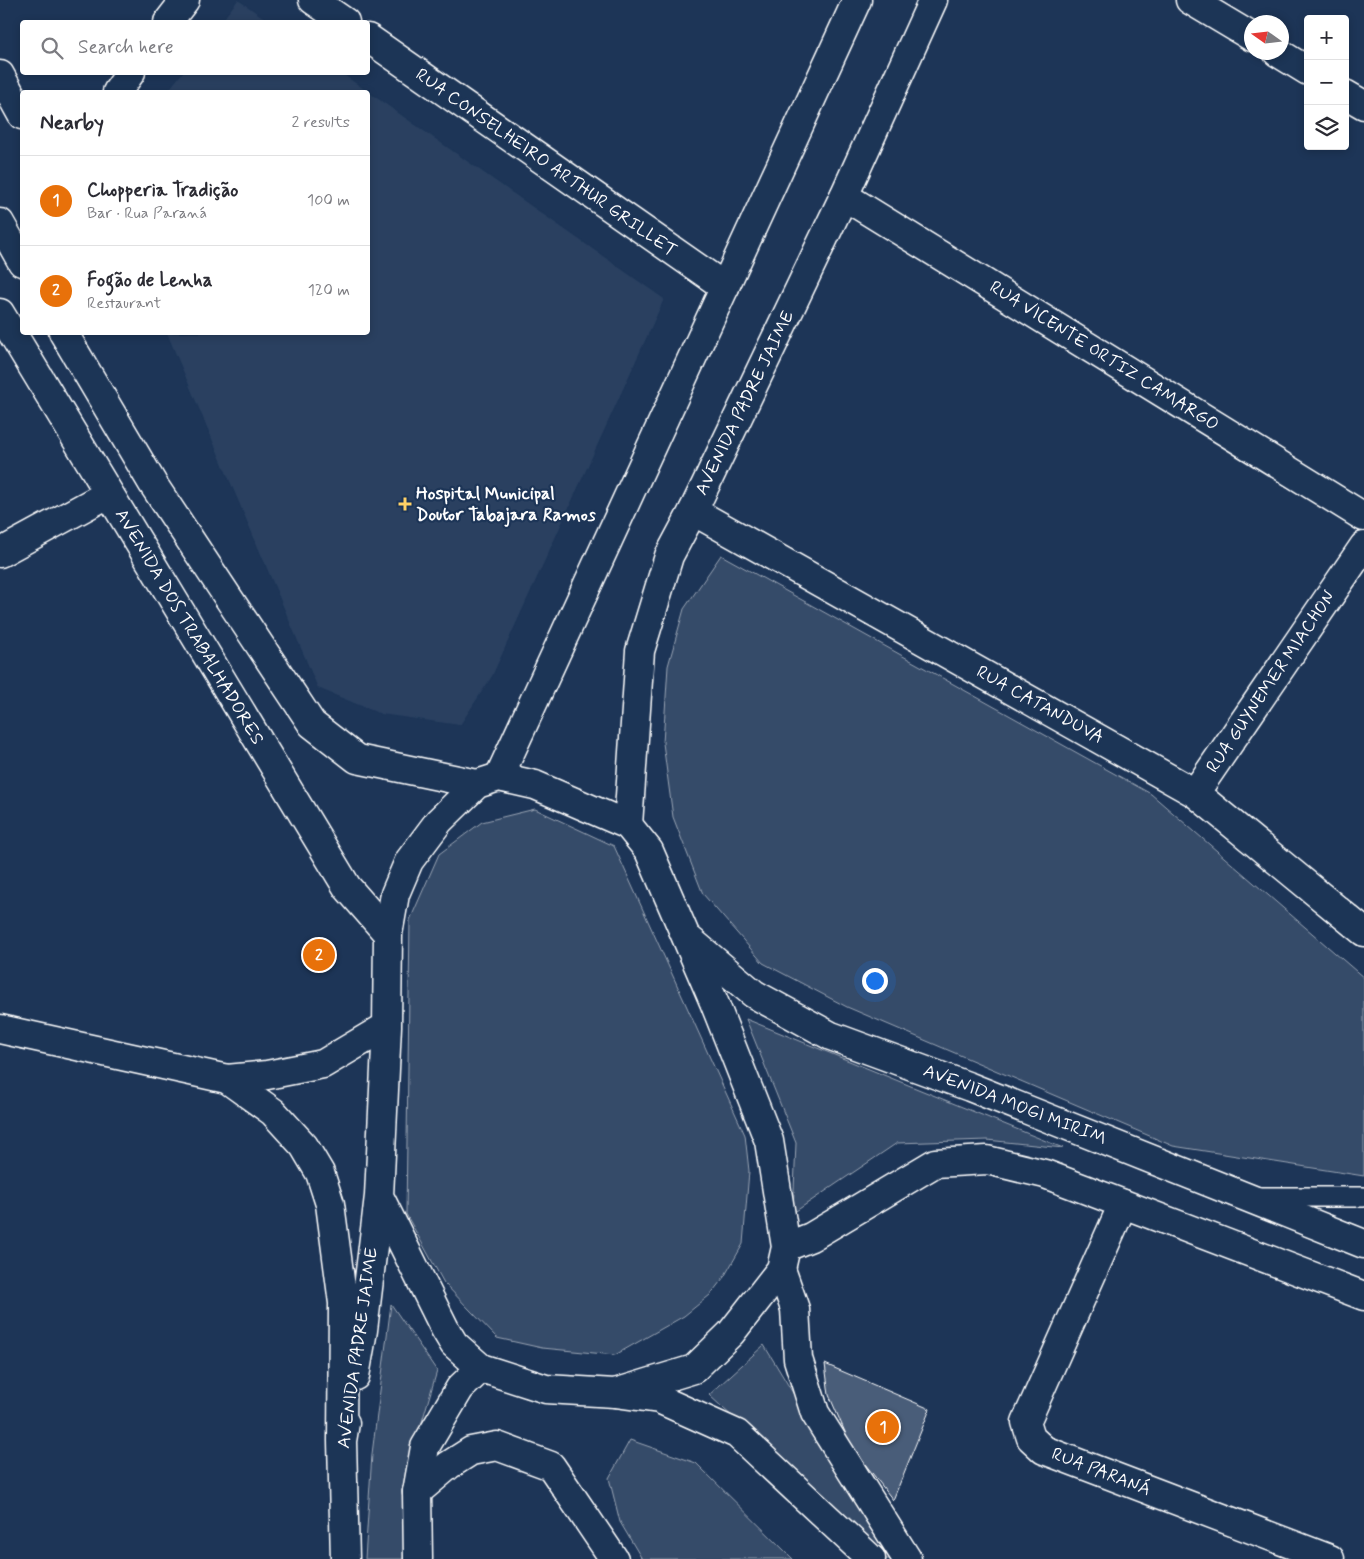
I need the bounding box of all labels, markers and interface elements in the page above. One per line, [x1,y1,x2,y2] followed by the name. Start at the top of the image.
[1244,15,1289,60] north arrow
[1304,15,1349,150] map controls
[1304,15,1349,60] button: +
[20,20,370,75] search box
[38,34,66,62] icon: search
[78,35,174,60] text: Search here
[1304,60,1349,105] button: −
[411,63,682,263] street label: RUA CONSELHEIRO ARTHUR GRILLET
[1304,105,1349,150] button: layers
[40,109,104,137] text: Nearby
[292,112,350,133] text: 2 results
[87,178,238,203] text: Chopperia Tradição
[52,190,60,211] text: 1
[307,190,350,211] text: 100 m
[87,203,207,224] text: Bar · Rua Paraná
[87,268,212,293] text: Fogão de Lenha
[985,275,1223,437] street label: RUA VICENTE ORTIZ CAMARGO
[52,280,60,301] text: 2
[308,280,350,301] text: 120 m
[87,293,161,314] text: Restaurant
[690,307,800,499] street label: AVENIDA PADRE JAIME
[416,482,596,527] place label: Hospital Municipal Doutor Tabajara Ramos
[398,497,412,511] marker: Hospital Municipal Doutor Tabajara Ramos
[109,505,269,749] street label: AVENIDA DOS TRABALHADORES
[1201,586,1341,778] street label: RUA GUYNEMER MIACHON
[972,660,1108,750] street label: RUA CATANDUVA
[303,936,335,974] pin: 2
[862,968,888,994] your location
[920,1059,1110,1151] street label: AVENIDA MOGI MIRIM
[332,1246,384,1450] street label: AVENIDA PADRE JAIME
[867,1408,899,1446] pin: 1
[1048,1442,1154,1502] street label: RUA PARANÁ

